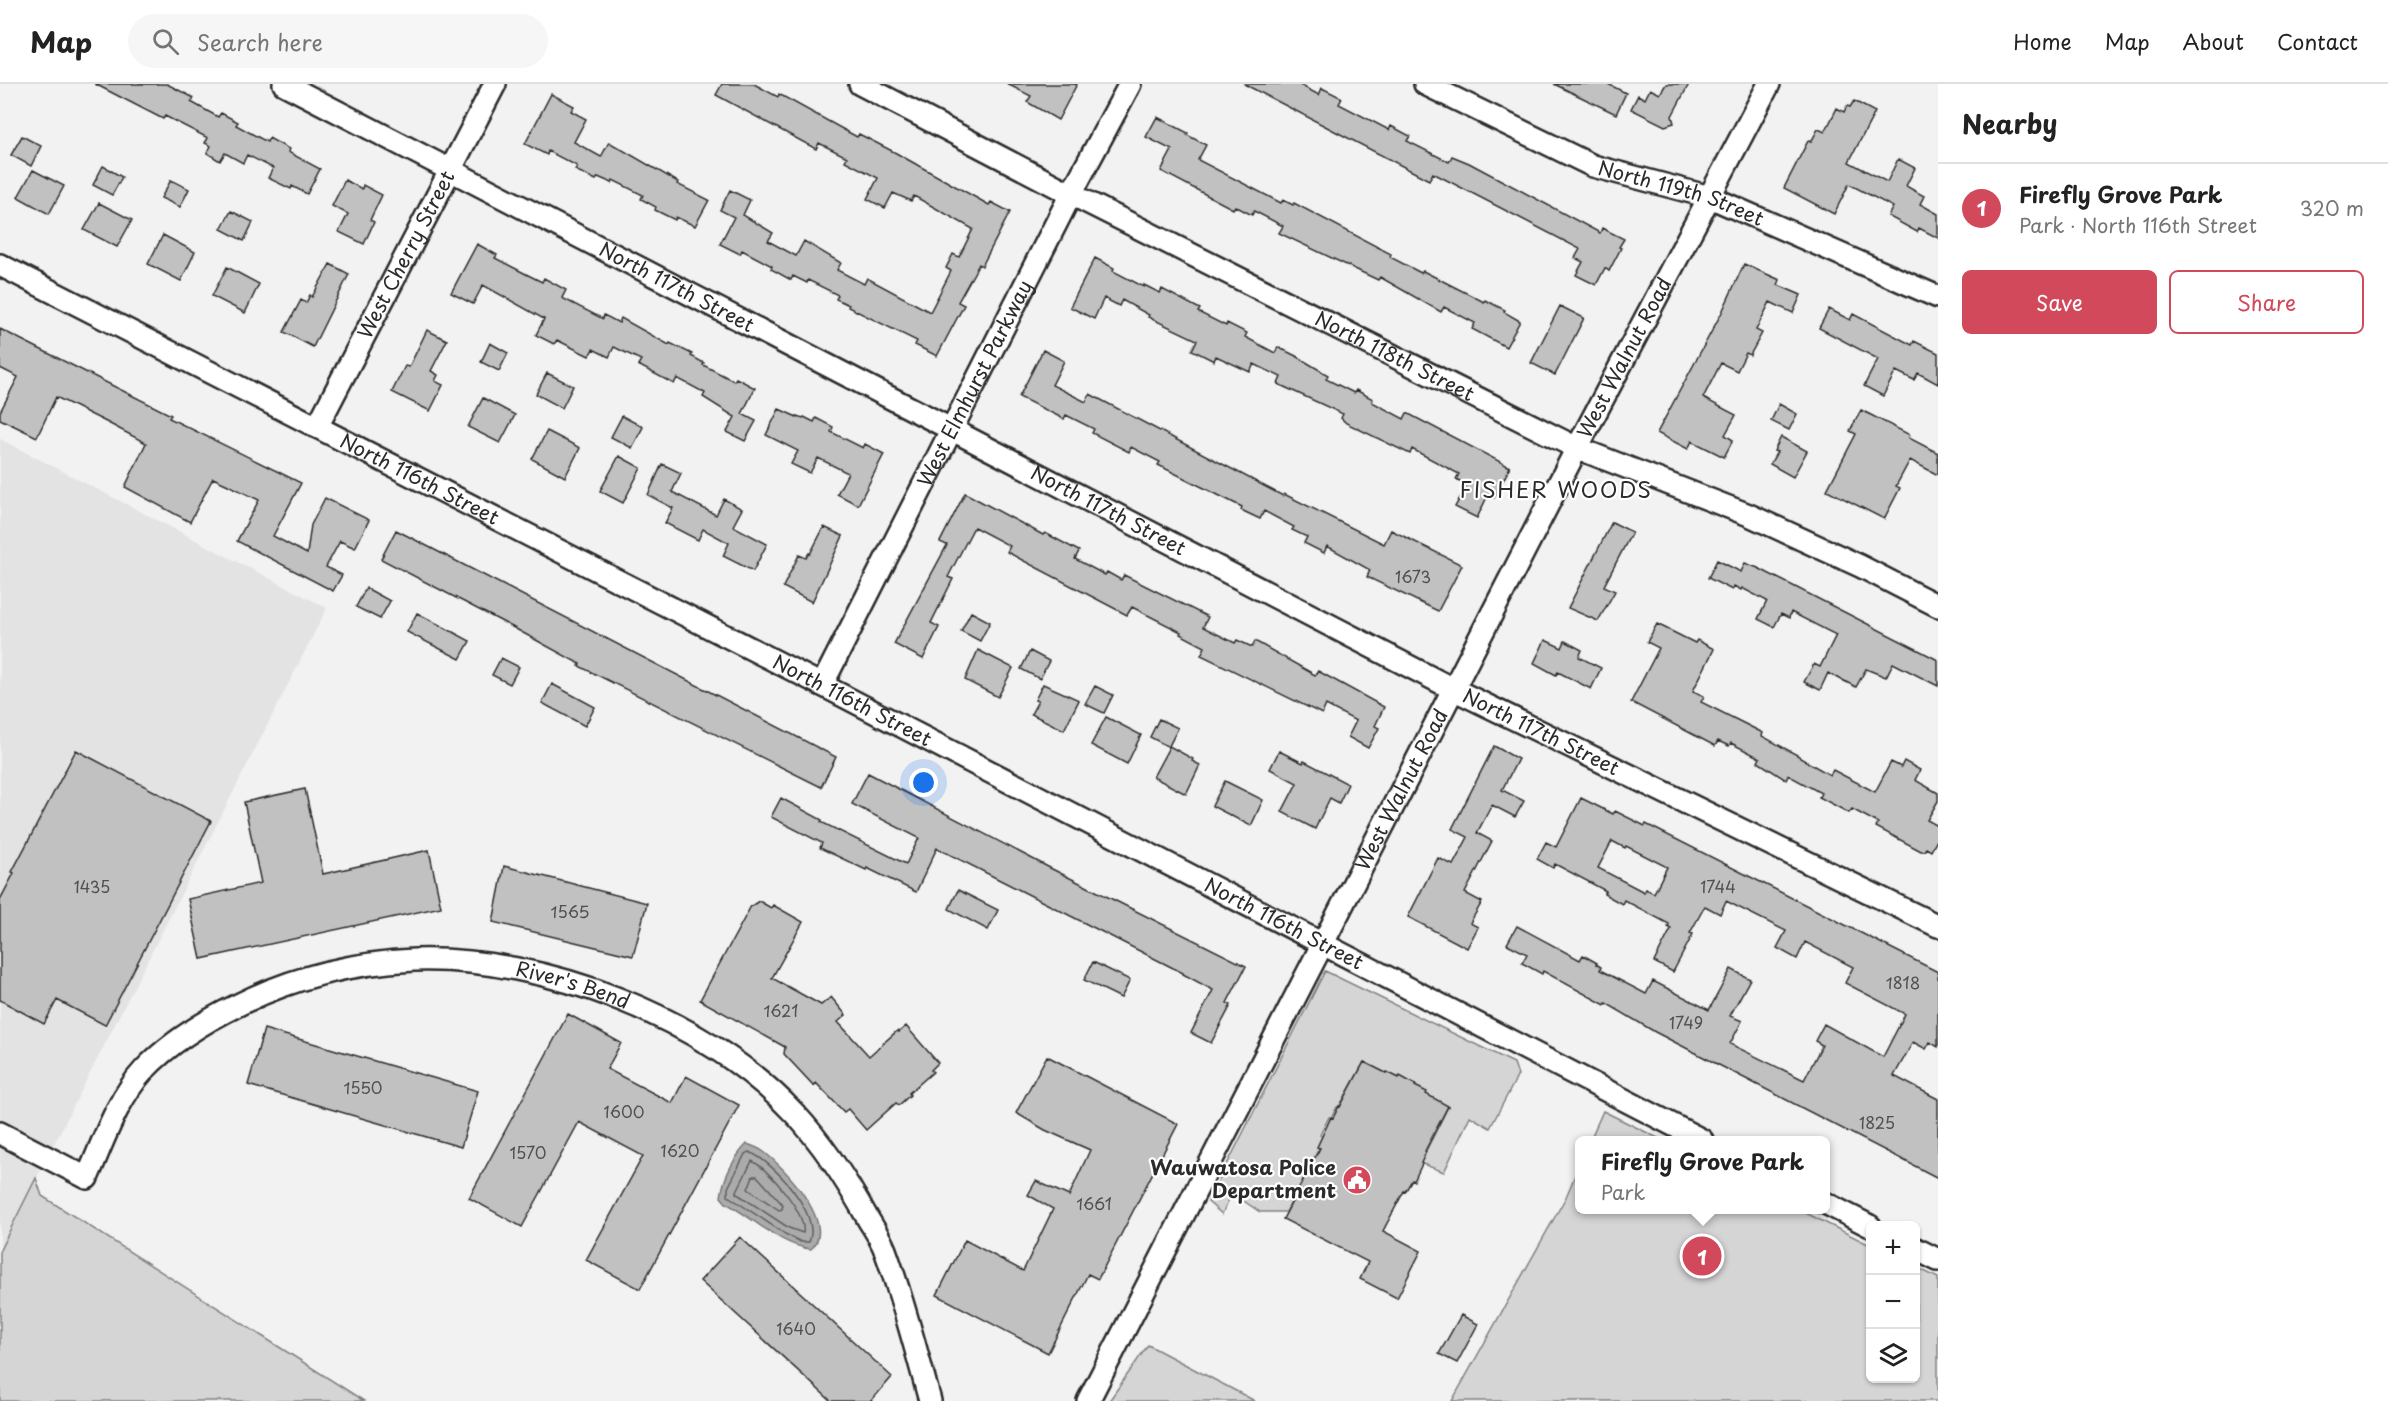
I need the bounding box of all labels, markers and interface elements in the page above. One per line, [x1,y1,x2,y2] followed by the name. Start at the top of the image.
[128,14,548,68] search box
[30,20,92,63] text: Map
[149,25,182,58] icon: search
[197,25,323,58] text: Search here
[2013,25,2072,57] text: Home
[2105,25,2150,57] text: Map
[2183,25,2244,57] text: About
[2277,25,2358,57] text: Contact
[1962,104,2057,143] text: Nearby
[1595,152,1769,233] street label: North 119th Street
[349,165,462,344] street label: West Cherry Street
[2019,177,2223,210] text: Firefly Grove Park
[1977,193,1986,223] text: 1
[2300,193,2364,223] text: 320 m
[2019,210,2257,240] text: Park · North 116th Street
[594,234,760,339] street label: North 117th Street
[1962,270,2157,334] button: Save
[2169,270,2364,334] button: Share
[1569,272,1678,443] street label: West Walnut Road
[909,275,1039,492] street label: West Elmhurst Parkway
[1310,303,1480,408] street label: North 118th Street
[335,425,505,532] street label: North 116th Street
[1026,457,1191,562] street label: North 117th Street
[1459,472,1653,505] district label: FISHER WOODS
[1395,564,1431,588] house number: 1673
[768,646,937,753] street label: North 116th Street
[1458,680,1625,782] street label: North 117th Street
[1347,703,1455,875] street label: West Walnut Road
[909,768,938,797] your location
[1200,869,1369,976] street label: North 116th Street
[74,874,110,898] house number: 1435
[1700,874,1736,898] house number: 1744
[551,899,589,923] house number: 1565
[513,953,635,1016] street label: River's Bend
[1886,970,1920,994] house number: 1818
[763,998,799,1022] house number: 1621
[1669,1010,1703,1034] house number: 1749
[343,1075,383,1099] house number: 1550
[604,1099,644,1123] house number: 1600
[1859,1110,1895,1134] house number: 1825
[1575,1136,1830,1214] popup
[661,1138,699,1162] house number: 1620
[509,1140,547,1164] house number: 1570
[1601,1144,1804,1177] text: Firefly Grove Park
[1150,1152,1336,1205] place label: Wauwatosa Police Department
[1341,1164,1373,1196] public building icon: Wauwatosa Police Department
[1601,1177,1645,1207] text: Park
[1076,1191,1112,1215] house number: 1661
[1866,1221,1920,1383] map controls
[1866,1221,1920,1275] button: +
[1682,1234,1722,1278] pin: 1
[1866,1275,1920,1329] button: −
[776,1316,816,1340] house number: 1640
[1866,1329,1920,1383] button: layers

